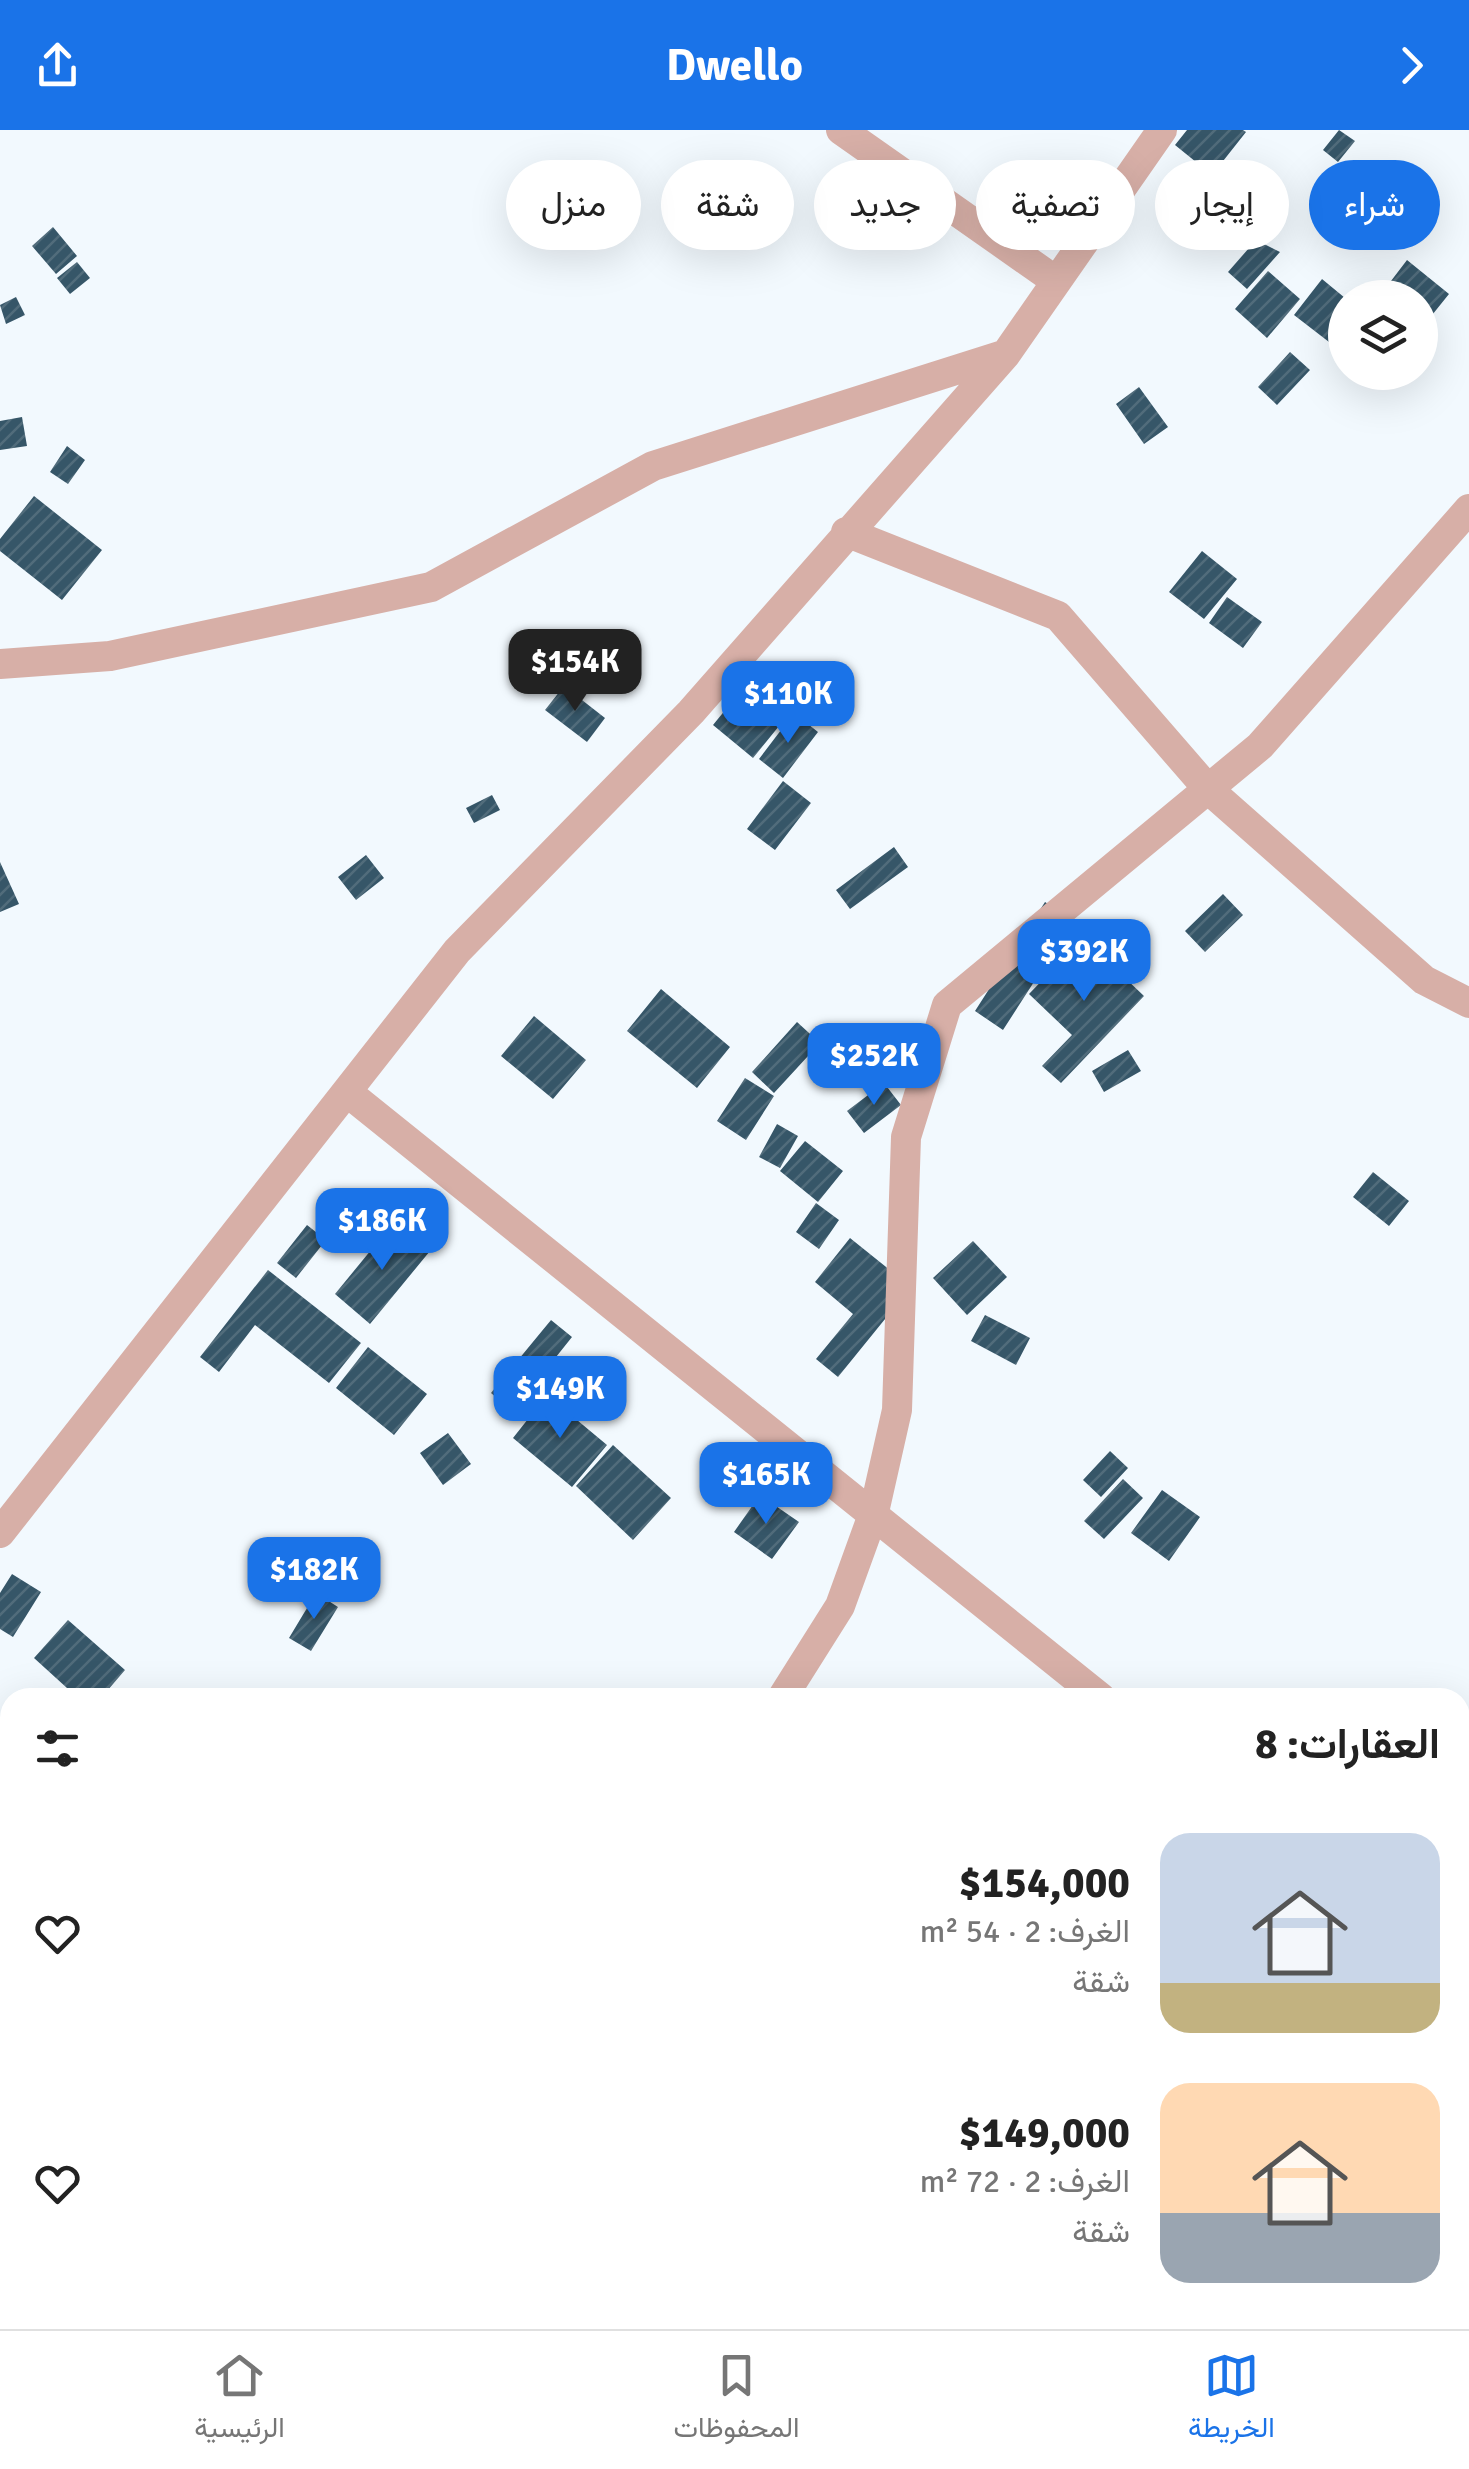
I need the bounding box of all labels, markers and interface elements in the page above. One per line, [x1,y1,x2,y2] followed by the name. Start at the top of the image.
[30,38,85,93] icon: share
[666,38,803,93] text: Dwello
[1384,38,1439,93] icon: forward
[506,160,641,250] chip: منزل
[661,160,794,250] chip: شقة
[814,160,956,250] chip: جديد
[976,160,1135,250] chip: تصفية
[1155,160,1289,250] chip: إيجار
[1309,160,1440,250] chip: شراء
[1328,280,1438,390] map controls
[1328,280,1438,390] button: layers
[505,629,645,714] pin: $154K
[531,642,619,681] text: $154K
[718,661,858,746] pin: $110K
[744,674,832,713] text: $110K
[1014,919,1154,1004] pin: $392K
[1040,932,1128,971] text: $392K
[804,1023,944,1108] pin: $252K
[830,1036,918,1075] text: $252K
[312,1188,452,1273] pin: $186K
[338,1201,426,1240] text: $186K
[490,1356,630,1441] pin: $149K
[516,1369,604,1408] text: $149K
[696,1442,836,1527] pin: $165K
[722,1455,810,1494] text: $165K
[244,1537,384,1622] pin: $182K
[270,1550,358,1589] text: $182K
[1255,1719,1440,1770] text: العقارات: 8
[30,1721,85,1776] icon: filters
[959,1858,1130,1909] text: $154,000
[1240,1873,1360,1993] icon: home
[30,1906,85,1961] icon: heart
[920,1912,1130,1951] text: الغرف: 2 · 54 m²
[1072,1962,1130,2001] text: شقة
[959,2108,1130,2159] text: $149,000
[1240,2123,1360,2243] icon: home
[30,2156,85,2211] icon: heart
[920,2162,1130,2201] text: الغرف: 2 · 72 m²
[1072,2212,1130,2251] text: شقة
[194,2348,285,2452] tab: الرئيسية
[673,2348,800,2452] tab: المحفوظات
[1188,2348,1275,2452] tab: الخريطة

